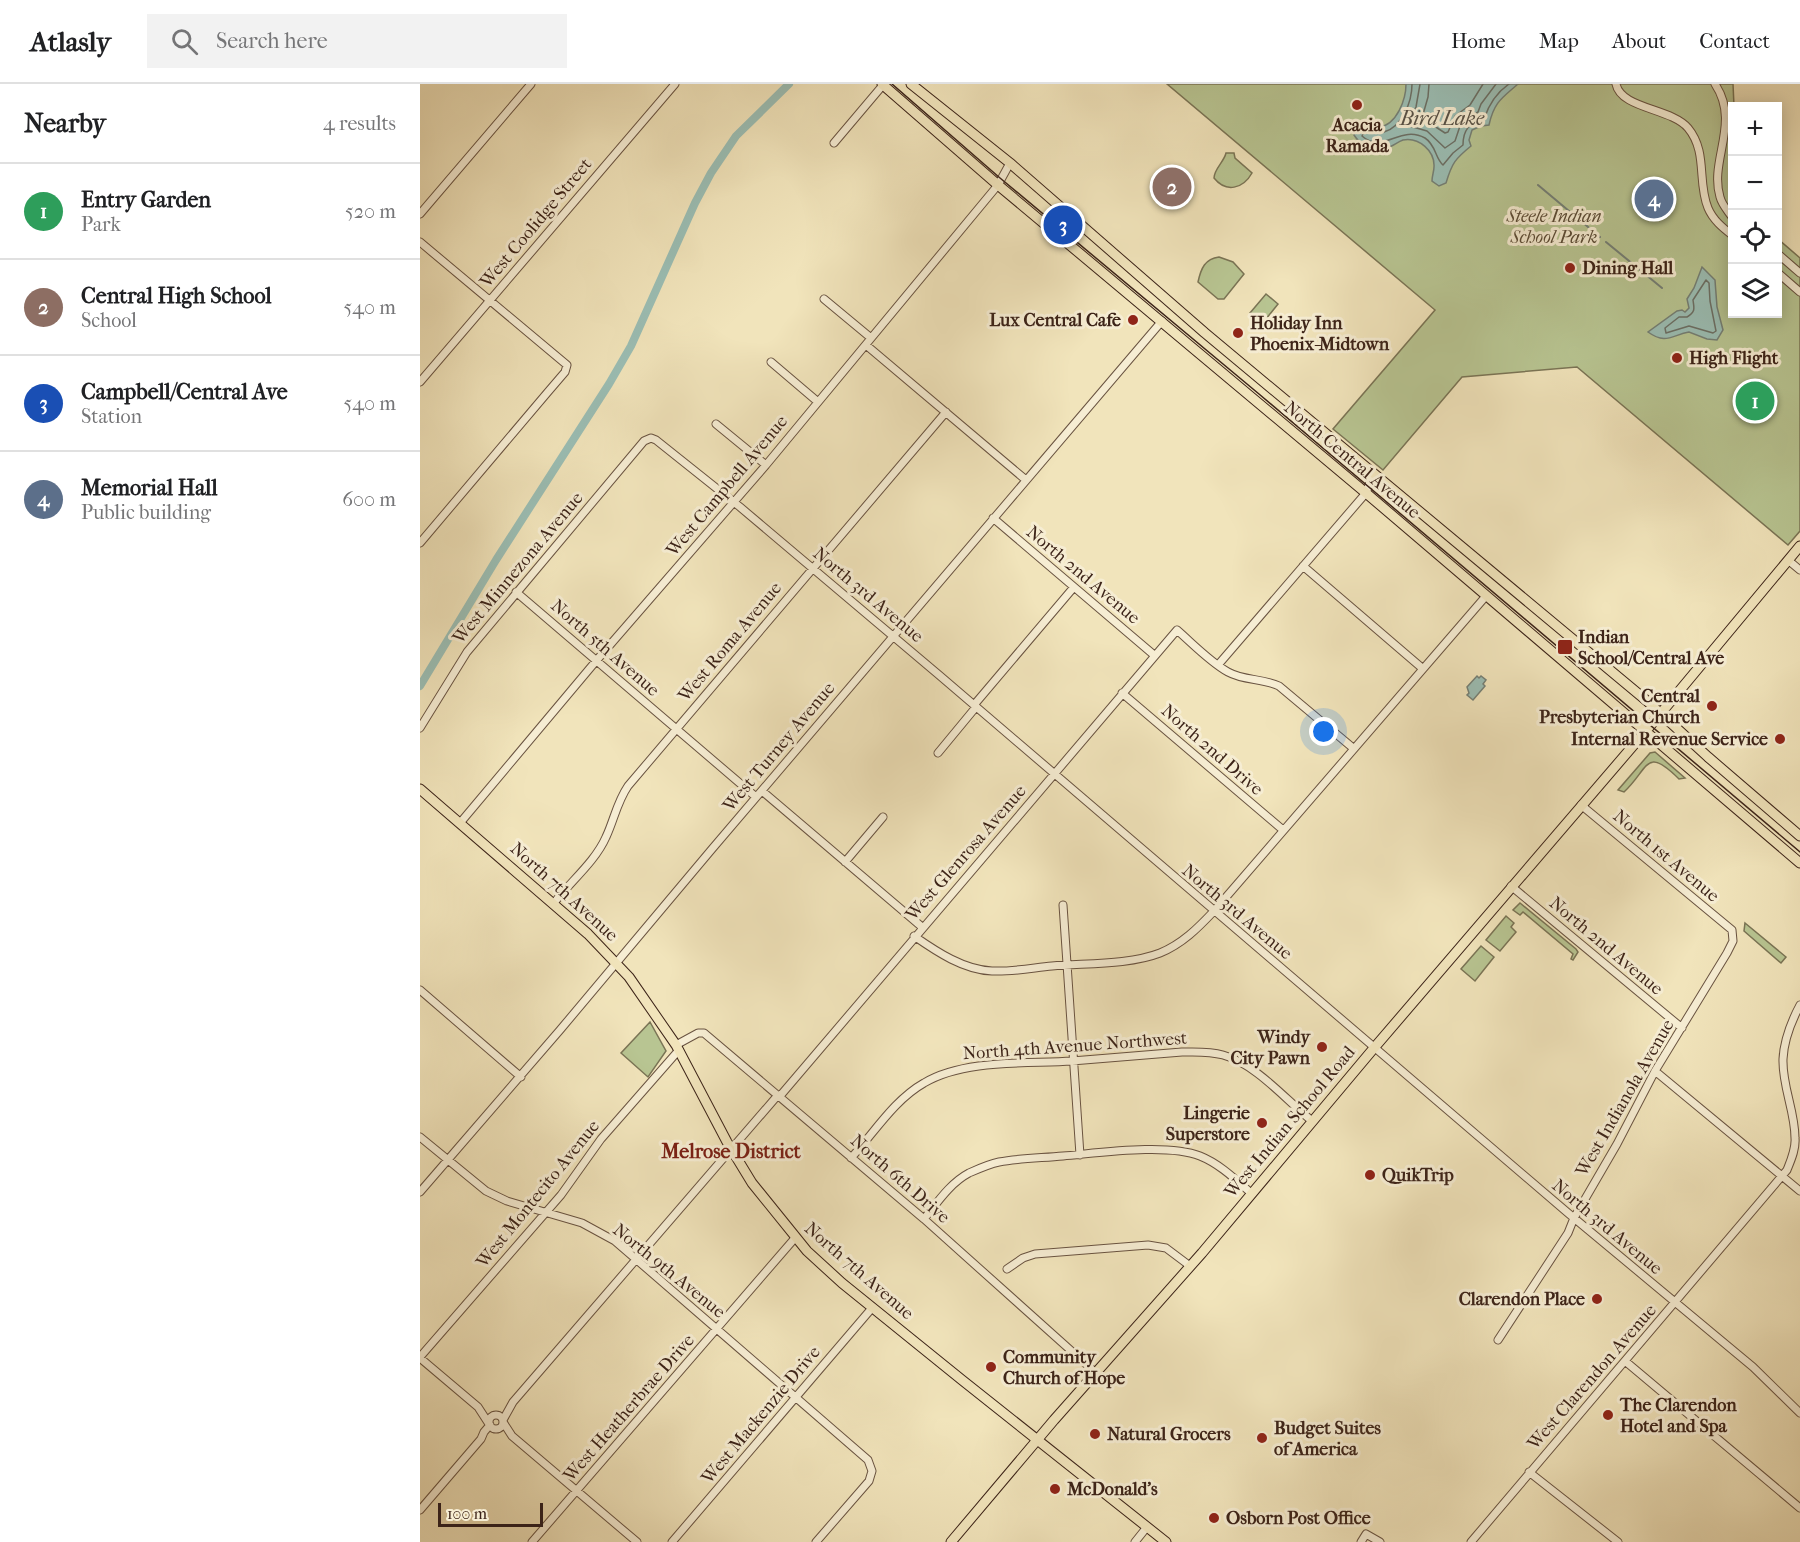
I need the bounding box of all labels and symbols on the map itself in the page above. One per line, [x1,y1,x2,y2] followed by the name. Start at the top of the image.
[1350,98,1364,112] marker: Acacia Ramada
[1399,107,1485,130] water label: Bird Lake
[1325,115,1389,157] place label: Acacia Ramada
[475,154,597,293] street label: West Coolidge Street
[1152,164,1191,210] pin: 2
[1634,176,1674,222] pin: 4
[1044,202,1082,248] pin: 3
[1505,206,1602,248] park label: Steele Indian School Park
[1582,258,1674,279] place label: Dining Hall
[1563,261,1577,275] marker: Dining Hall
[989,310,1121,331] place label: Lux Central Cafe
[1126,313,1140,327] marker: Lux Central Cafe
[1250,313,1390,355] place label: Holiday Inn Phoenix-Midtown
[1231,326,1245,340] marker: Holiday Inn Phoenix-Midtown
[1689,348,1779,369] place label: High Flight
[1670,351,1684,365] marker: High Flight
[1736,378,1774,424] pin: 1
[1280,397,1424,523] street label: North Central Avenue
[661,411,792,562] street label: West Campbell Avenue
[448,488,588,649] street label: West Minnezona Avenue
[1022,521,1144,629] street label: North 2nd Avenue
[809,543,927,647] street label: North 3rd Avenue
[673,578,786,707] street label: West Roma Avenue
[547,595,664,701] street label: North 5th Avenue
[1578,627,1724,669] place label: Indian School/Central Ave
[1556,638,1574,656] marker: Indian School/Central Ave
[718,678,839,817] street label: West Turney Avenue
[1539,686,1701,728] place label: Central Presbyterian Church
[1705,699,1719,713] marker: Central Presbyterian Church
[1157,700,1267,800] street label: North 2nd Drive
[1309,717,1338,746] your location
[1571,729,1768,750] place label: Internal Revenue Service
[1773,732,1787,746] marker: Internal Revenue Service
[901,781,1031,926] street label: West Glenrosa Avenue
[1609,806,1723,907] street label: North 1st Avenue
[506,838,622,946] street label: North 7th Avenue
[1178,860,1296,964] street label: North 3rd Avenue
[1545,892,1667,1000] street label: North 2nd Avenue
[1571,1016,1679,1181] street label: West Indianola Avenue
[1230,1027,1311,1069] place label: Windy City Pawn
[962,1028,1188,1064] street label: North 4th Avenue Northwest
[1315,1040,1329,1054] marker: Windy City Pawn
[1220,1042,1360,1203] street label: West Indian School Road
[1166,1103,1250,1145] place label: Lingerie Superstore
[471,1116,604,1273] street label: West Montecito Avenue
[1255,1116,1269,1130] marker: Lingerie Superstore
[846,1130,954,1228] street label: North 6th Drive
[660,1140,802,1163] district label: Melrose District
[1382,1165,1454,1186] place label: QuikTrip
[1363,1168,1377,1182] marker: QuikTrip
[1548,1175,1666,1279] street label: North 3rd Avenue
[800,1218,918,1324] street label: North 7th Avenue
[609,1219,729,1323] street label: North 9th Avenue
[1459,1289,1585,1310] place label: Clarendon Place
[1590,1292,1604,1306] marker: Clarendon Place
[1522,1300,1661,1455] street label: West Clarendon Avenue
[559,1330,699,1487] street label: West Heatherbrae Drive
[697,1342,825,1489] street label: West Mackenzie Drive
[1003,1347,1125,1389] place label: Community Church of Hope
[984,1360,998,1374] marker: Community Church of Hope
[1619,1395,1737,1437] place label: The Clarendon Hotel and Spa
[1601,1408,1615,1422] marker: The Clarendon Hotel and Spa
[1274,1418,1381,1460] place label: Budget Suites of America
[1107,1424,1231,1445] place label: Natural Grocers
[1088,1427,1102,1441] marker: Natural Grocers
[1255,1431,1269,1445] marker: Budget Suites of America
[1066,1479,1158,1500] place label: McDonald's
[1048,1482,1062,1496] marker: McDonald's
[438,1500,543,1528] scale bar
[1226,1508,1371,1529] place label: Osborn Post Office
[1207,1511,1221,1525] marker: Osborn Post Office

